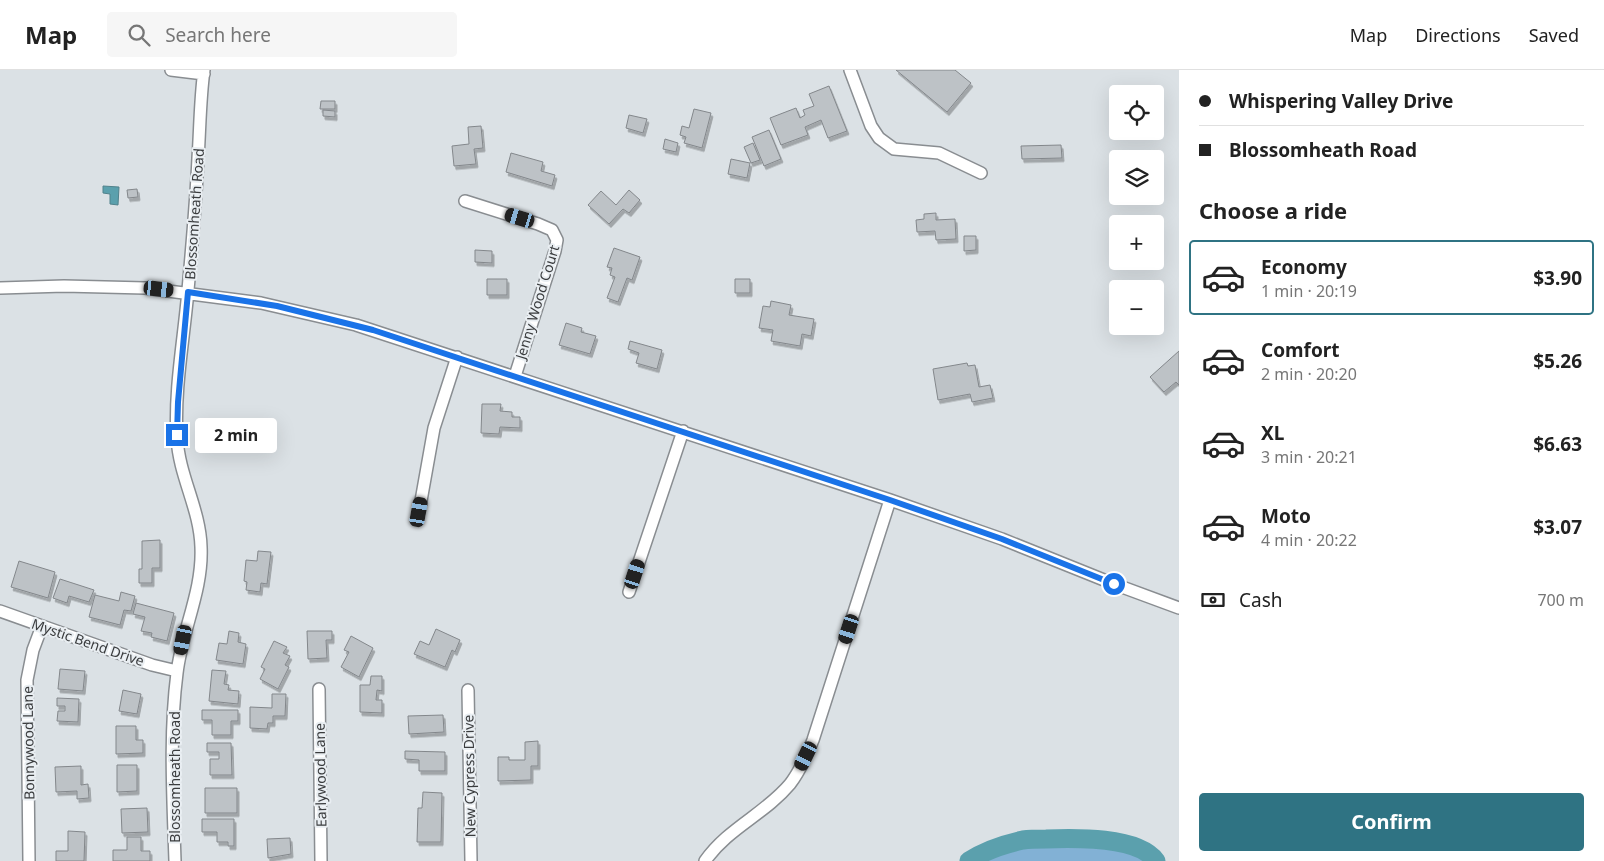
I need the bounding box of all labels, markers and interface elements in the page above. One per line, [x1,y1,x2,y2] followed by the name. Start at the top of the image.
[107,12,457,57] search box
[25,18,77,51] text: Map
[125,21,153,49] icon: search
[165,22,271,48] text: Search here
[1350,23,1387,47] text: Map
[1415,23,1501,47] text: Directions
[1529,23,1579,47] text: Saved
[1109,85,1164,335] map controls
[1109,85,1164,140] button: locate
[1229,88,1453,114] text: Whispering Valley Drive
[1229,137,1417,163] text: Blossomheath Road
[180,148,208,280] street label: Blossomheath Road
[1109,150,1164,205] button: layers
[1199,195,1347,225] text: Choose a ride
[503,206,536,230] car
[1109,215,1164,270] button: +
[510,243,563,363] street label: Jenny Wood Court
[1261,254,1347,280] text: Economy
[1201,255,1246,300] icon: car
[1533,265,1582,291] text: $3.90
[143,280,174,298] car
[1109,280,1164,335] button: −
[1261,280,1357,302] text: 1 min · 20:19
[1261,337,1340,363] text: Comfort
[1201,338,1246,383] icon: car
[1533,348,1582,374] text: $5.26
[1261,363,1357,385] text: 2 min · 20:20
[194,418,277,452] callout: 2 min
[1261,420,1284,446] text: XL
[1201,421,1246,466] icon: car
[166,424,188,446] route end
[214,424,258,446] text: 2 min
[1533,431,1582,457] text: $6.63
[1261,446,1357,468] text: 3 min · 20:21
[409,496,428,528] car
[1261,503,1311,529] text: Moto
[1201,504,1246,549] icon: car
[1533,514,1582,540] text: $3.07
[1261,529,1357,551] text: 4 min · 20:22
[623,557,646,591] car
[1103,573,1125,595] route start
[1199,586,1227,614] icon: cash
[1239,587,1283,613] text: Cash
[1537,589,1584,611] text: 700 m
[837,612,860,646] car
[29,614,147,670] street label: Mystic Bend Drive
[172,624,193,656] car
[18,686,38,800] street label: Bonnywood Lane
[165,711,184,843] street label: Blossomheath Road
[458,714,480,837] street label: New Cypress Drive
[310,723,330,827] street label: Earlywood Lane
[792,739,819,773] car
[1199,793,1584,851] button: Confirm

